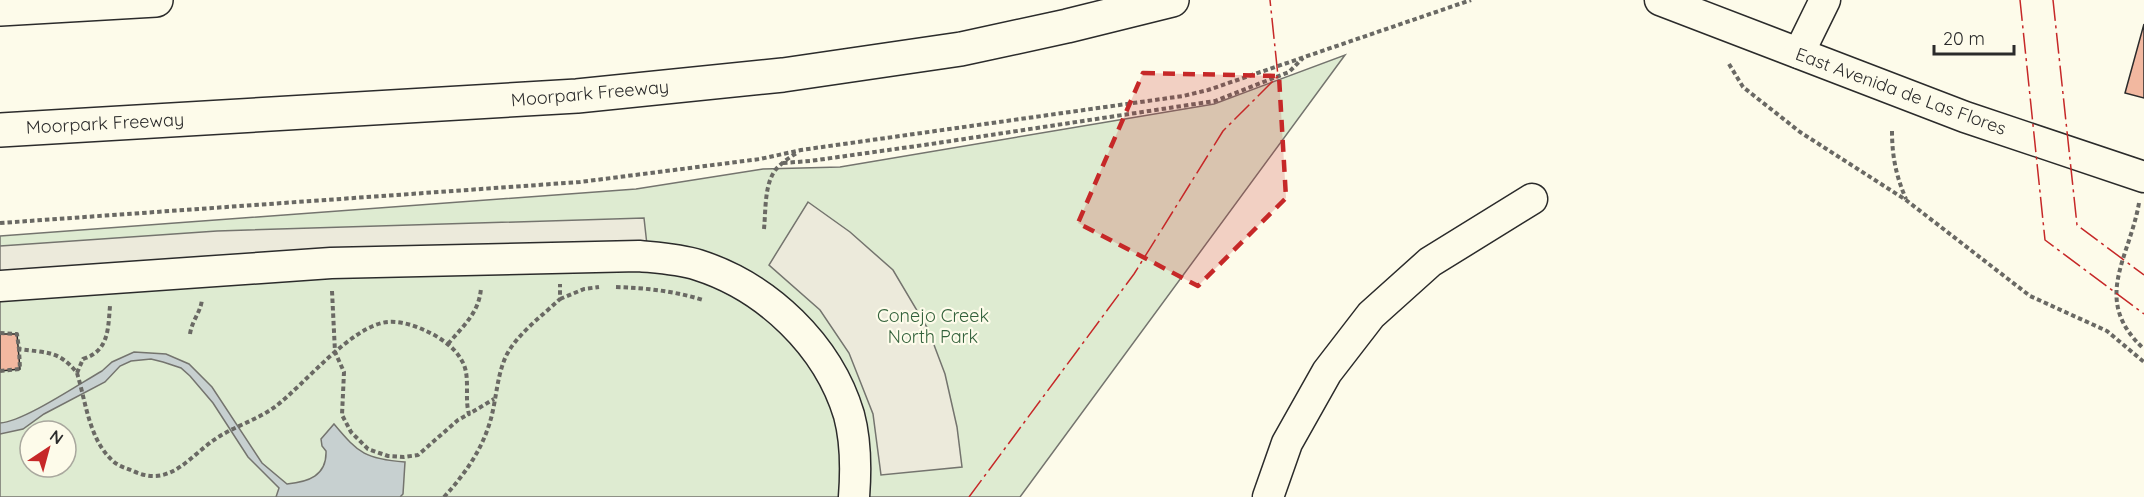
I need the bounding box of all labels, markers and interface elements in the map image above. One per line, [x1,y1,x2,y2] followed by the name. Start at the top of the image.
[1934,18,2014,56] scale bar
[1943,27,1985,50] text: 20 m
[1793,42,2009,140] street label: East Avenida de Las Flores
[510,75,670,111] street label: Moorpark Freeway
[25,107,185,139] street label: Moorpark Freeway
[877,304,989,348] park label: Conejo Creek North Park
[18,419,78,479] north arrow
[46,425,67,448] text: N

